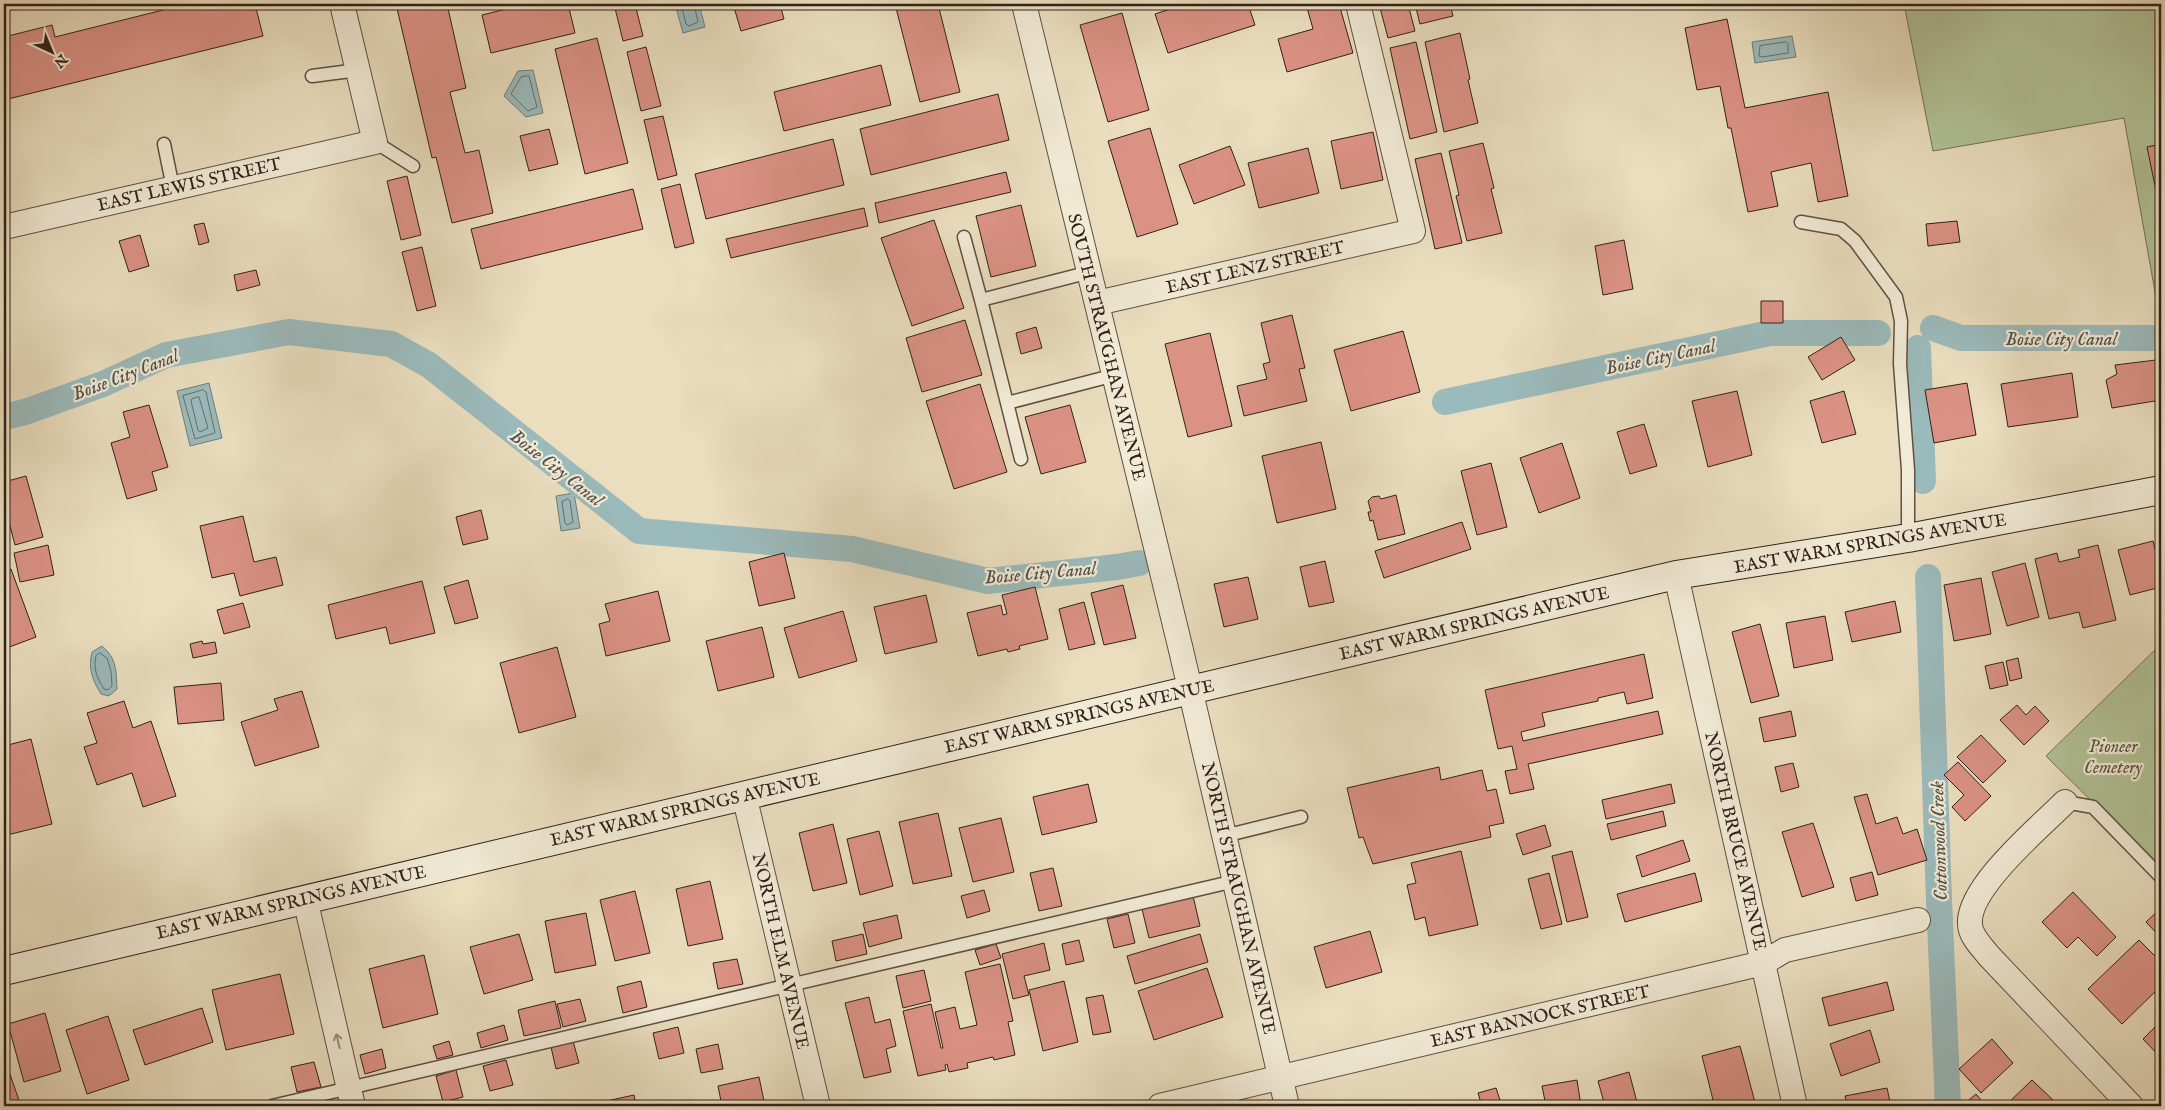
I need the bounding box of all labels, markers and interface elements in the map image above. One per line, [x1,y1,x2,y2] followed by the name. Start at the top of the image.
[28,28,78,78] north arrow
[50,49,72,71] text: N
[95,153,284,218] street label: EAST LEWIS STREET
[1061,211,1150,483] street label: SOUTH STRAUGHAN AVENUE
[1164,237,1347,300] street label: EAST LENZ STREET
[2005,328,2118,352] water label: Boise City Canal
[1603,334,1719,381] water label: Boise City Canal
[69,344,184,407] water label: Boise City Canal
[504,425,608,513] water label: Boise City Canal
[1732,509,2008,580] street label: EAST WARM SPRINGS AVENUE
[983,557,1098,591] water label: Boise City Canal
[1337,582,1612,667] street label: EAST WARM SPRINGS AVENUE
[942,675,1217,760] street label: EAST WARM SPRINGS AVENUE
[1698,730,1771,953] street label: NORTH BRUCE AVENUE
[2084,736,2142,780] park label: Pioneer Cemetery
[1195,760,1280,1037] street label: NORTH STRAUGHAN AVENUE
[548,768,823,853] street label: EAST WARM SPRINGS AVENUE
[1926,780,1954,901] water label: Cottonwood Creek
[746,851,813,1052] street label: NORTH ELM AVENUE
[154,861,429,946] street label: EAST WARM SPRINGS AVENUE
[1428,981,1652,1054] street label: EAST BANNOCK STREET
[333,1033,342,1049] one-way arrow

